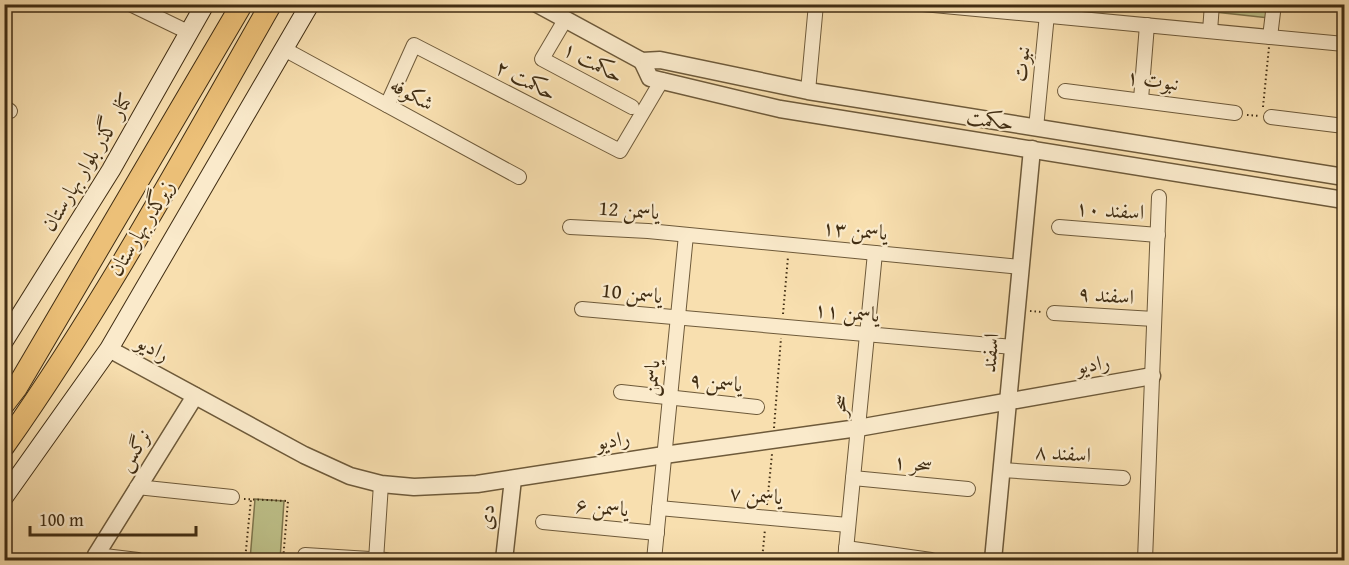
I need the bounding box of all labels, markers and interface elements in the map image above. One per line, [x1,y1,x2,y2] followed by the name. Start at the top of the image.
[557,33,629,90] street label: حکمت ۱
[1003,45,1038,83] street label: نبوت
[490,51,562,108] street label: حکمت ۲
[1125,60,1181,99] street label: نبوت ۱
[385,69,440,118] street label: شکوفه
[33,86,140,237] street label: کنار گذر بلوار بهارستان
[964,101,1016,138] street label: حکمت
[100,174,182,282] street label: زیرگذر بهارستان
[597,192,662,227] street label: یاسمن 12
[1075,192,1145,227] street label: اسفند ۱۰
[821,211,890,248] street label: یاسمن ۱۳
[600,274,665,311] street label: یاسمن 10
[1077,277,1135,312] street label: اسفند ۹
[813,293,882,330] street label: یاسمن ۱۱
[129,325,175,369] street label: رادیو
[972,332,1007,374] street label: اسفند
[1072,345,1112,382] street label: رادیو
[633,357,668,397] street label: یاسمن
[688,363,745,400] street label: یاسمن ۹
[822,392,855,419] street label: سحر
[108,422,159,477] street label: نرگس
[592,422,632,458] street label: رادیو
[1034,435,1092,470] street label: اسفند ۸
[892,445,934,480] street label: سحر ۱
[728,477,785,512] street label: یاسمن ۷
[574,489,631,524] street label: یاسمن ۶
[30,499,196,537] scale bar
[469,503,502,531] street label: دی
[39,506,84,533] text: 100 m

